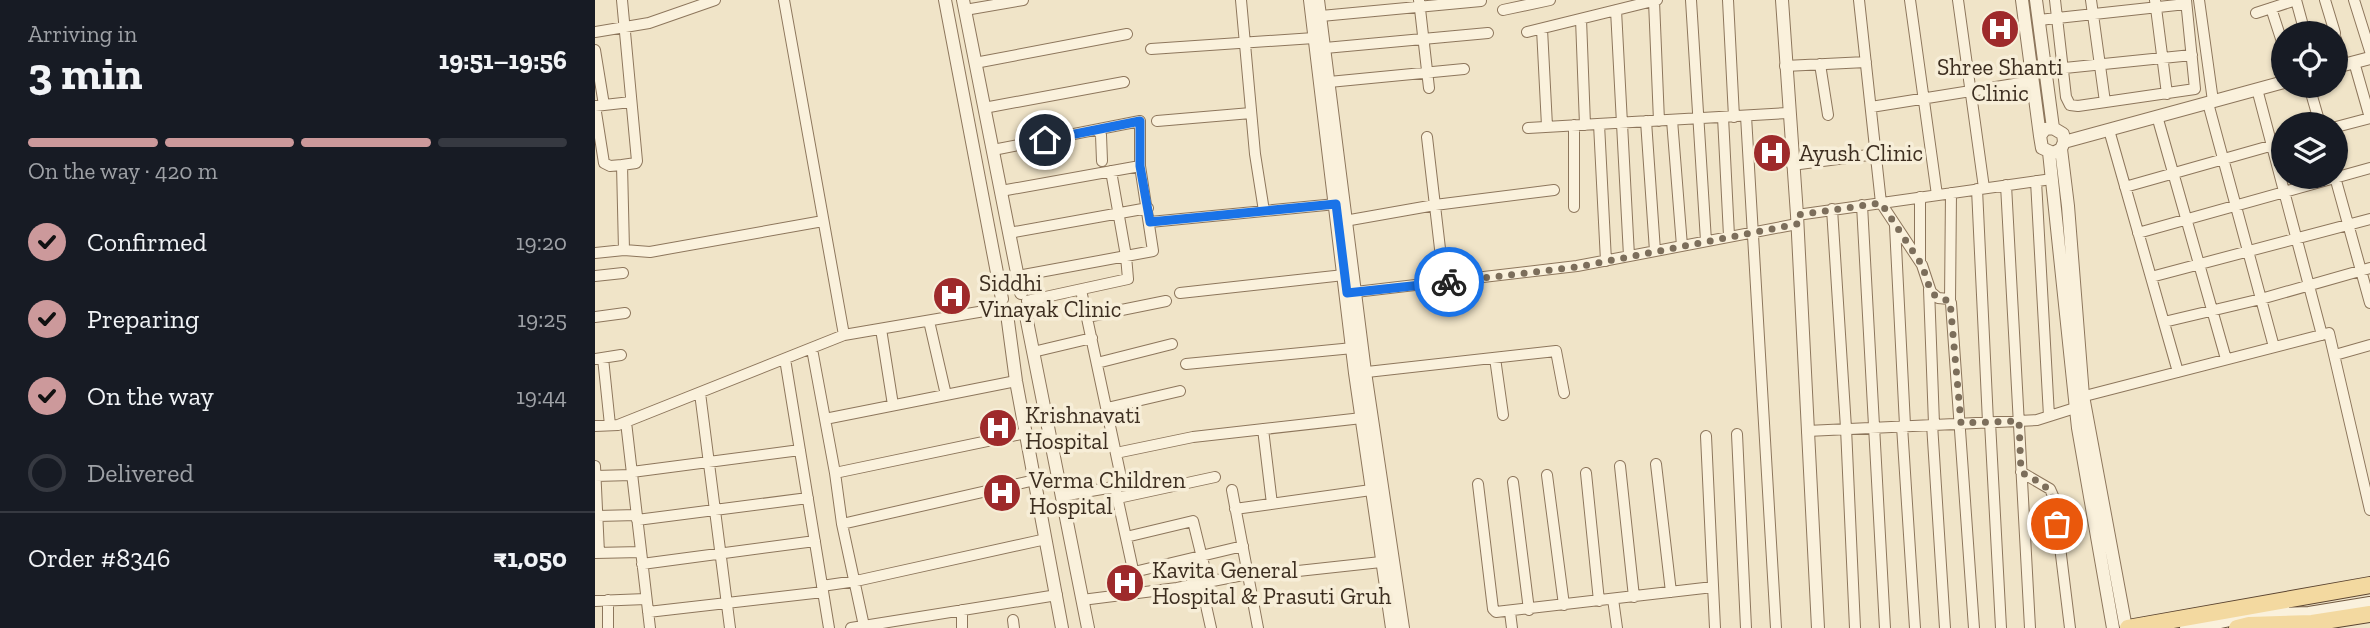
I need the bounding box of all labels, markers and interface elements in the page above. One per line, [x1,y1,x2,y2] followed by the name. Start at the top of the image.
[1979,8,2021,50] hospital icon: Shree Shanti Clinic
[28,20,137,48] text: Arriving in
[2271,21,2348,189] map controls
[2271,21,2348,98] button: locate
[439,44,567,76] text: 19:51–19:56
[28,46,142,101] text: 3 min
[1937,53,2063,107] place label: Shree Shanti Clinic
[1015,110,1075,170] pin
[2271,112,2348,189] button: layers
[1026,121,1064,159] icon: home
[1751,132,1793,174] hospital icon: Ayush Clinic
[1799,139,1923,167] place label: Ayush Clinic
[28,157,218,185] text: On the way · 420 m
[28,223,66,261] icon: check
[87,226,207,258] text: Confirmed
[516,228,567,256] text: 19:20
[1414,247,1484,317] courier
[1430,263,1468,301] icon: bike
[978,269,1121,323] place label: Siddhi Vinayak Clinic
[931,275,973,317] hospital icon: Siddhi Vinayak Clinic
[28,300,66,338] icon: check
[87,303,199,335] text: Preparing
[517,305,567,333] text: 19:25
[28,377,66,415] icon: check
[87,380,214,412] text: On the way
[516,382,567,410] text: 19:44
[1025,401,1140,455] place label: Krishnavati Hospital
[977,407,1019,449] hospital icon: Krishnavati Hospital
[87,457,194,489] text: Delivered
[1028,466,1186,520] place label: Verma Children Hospital
[981,472,1023,514] hospital icon: Verma Children Hospital
[2027,494,2087,554] pin
[2038,505,2076,543] icon: bag
[28,542,171,574] text: Order #8346
[493,542,567,574] text: ₹1,050
[1152,556,1391,610] place label: Kavita General Hospital & Prasuti Gruh
[1104,562,1146,604] hospital icon: Kavita General Hospital & Prasuti Gruh

